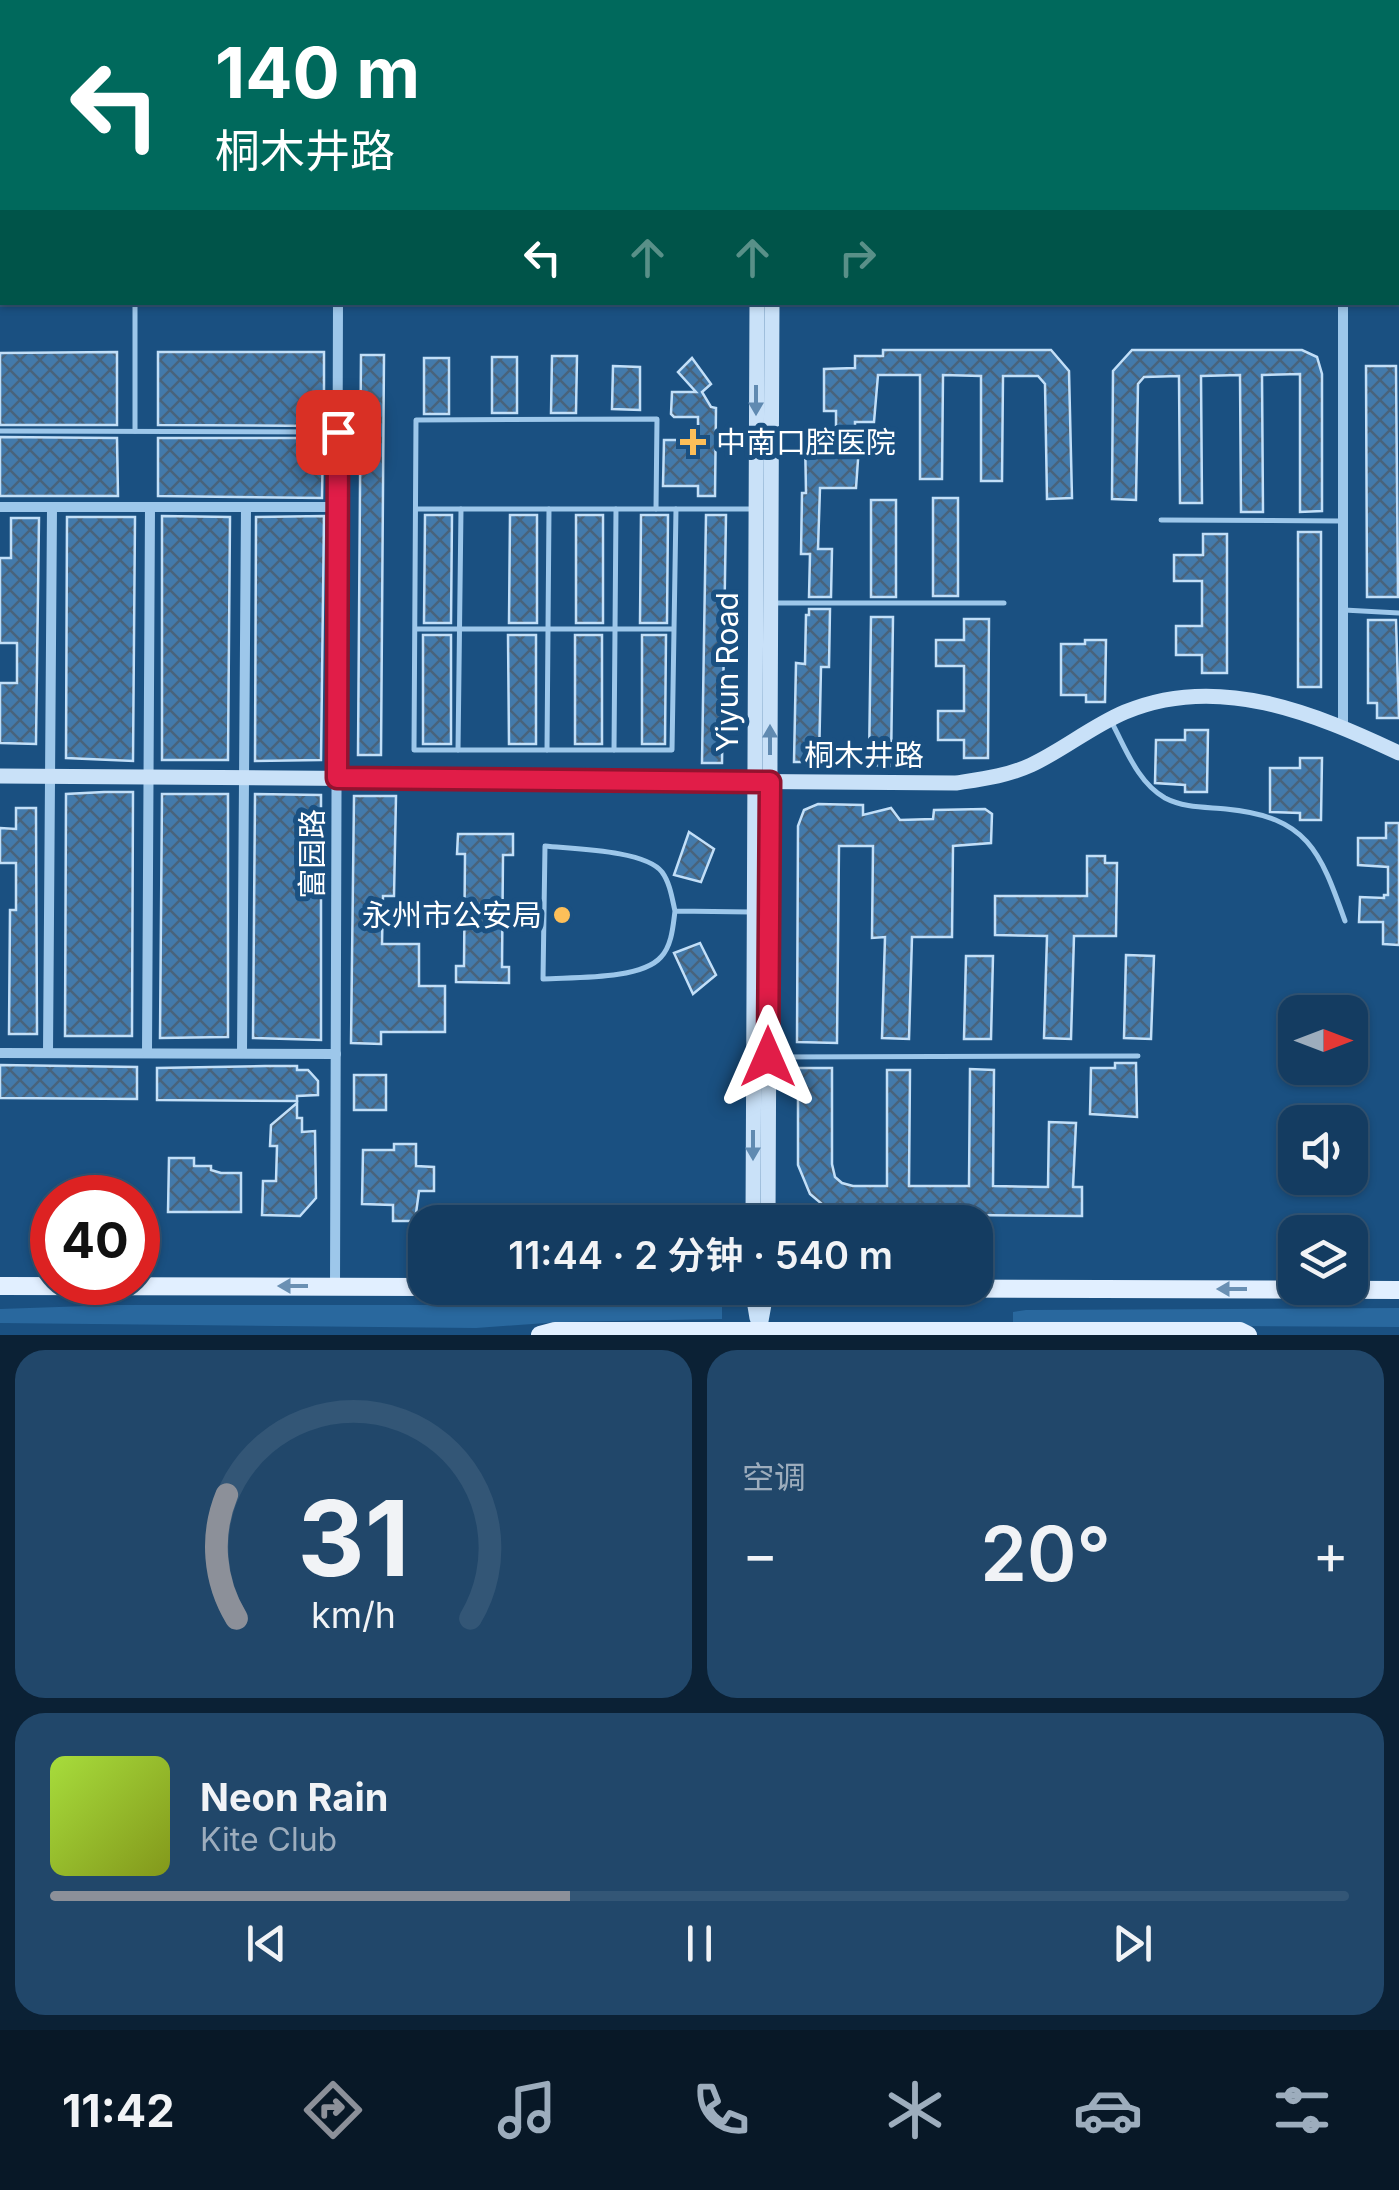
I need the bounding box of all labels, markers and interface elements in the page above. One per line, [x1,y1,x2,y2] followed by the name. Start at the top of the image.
[215,30,420,115] text: 140 m
[50,40,180,170] icon: left
[215,123,395,178] text: 桐木井路
[515,230,570,285] icon: left
[620,230,675,285] icon: ahead
[725,230,780,285] icon: ahead
[830,230,885,285] icon: right
[748,384,764,416] one-way arrow
[296,390,381,475] pin
[311,405,366,460] icon: arrive
[716,424,896,460] place label: 中南口腔医院
[680,429,706,455] marker: 中南口腔医院
[709,592,745,752] street label: Yiyun Road
[762,724,778,756] one-way arrow
[804,737,924,773] street label: 桐木井路
[294,809,330,899] street label: 富园路
[362,897,542,933] place label: 永州市公安局
[551,904,573,926] marker: 永州市公安局
[1278,995,1368,1085] north arrow
[1278,995,1368,1305] map controls
[716,1005,820,1109] position arrow
[1278,1105,1368,1195] button: sound
[745,1129,761,1161] one-way arrow
[30,1175,160,1305] speed limit sign: 40
[1278,1215,1368,1305] button: layers
[508,1232,893,1278] text: 11:44 · 2 分钟 · 540 m
[276,1278,308,1294] one-way arrow
[1215,1281,1247,1297] one-way arrow
[742,1458,806,1497] text: 空调
[298,1475,409,1601] text: 31
[980,1508,1111,1599] text: 20°
[742,1521,778,1587] text: −
[1313,1521,1349,1587] text: +
[311,1593,396,1637] text: km/h
[200,1774,388,1820] text: Neon Rain
[200,1820,337,1859] text: Kite Club
[239,1916,294,1971] icon: previous
[672,1916,727,1971] icon: pause
[1105,1916,1160,1971] icon: next
[298,2075,368,2145] icon: directions
[492,2075,562,2145] icon: music
[686,2075,756,2145] icon: phone
[880,2075,950,2145] icon: climate
[1073,2075,1143,2145] icon: car
[1267,2075,1337,2145] icon: filters
[62,2083,175,2138] text: 11:42

